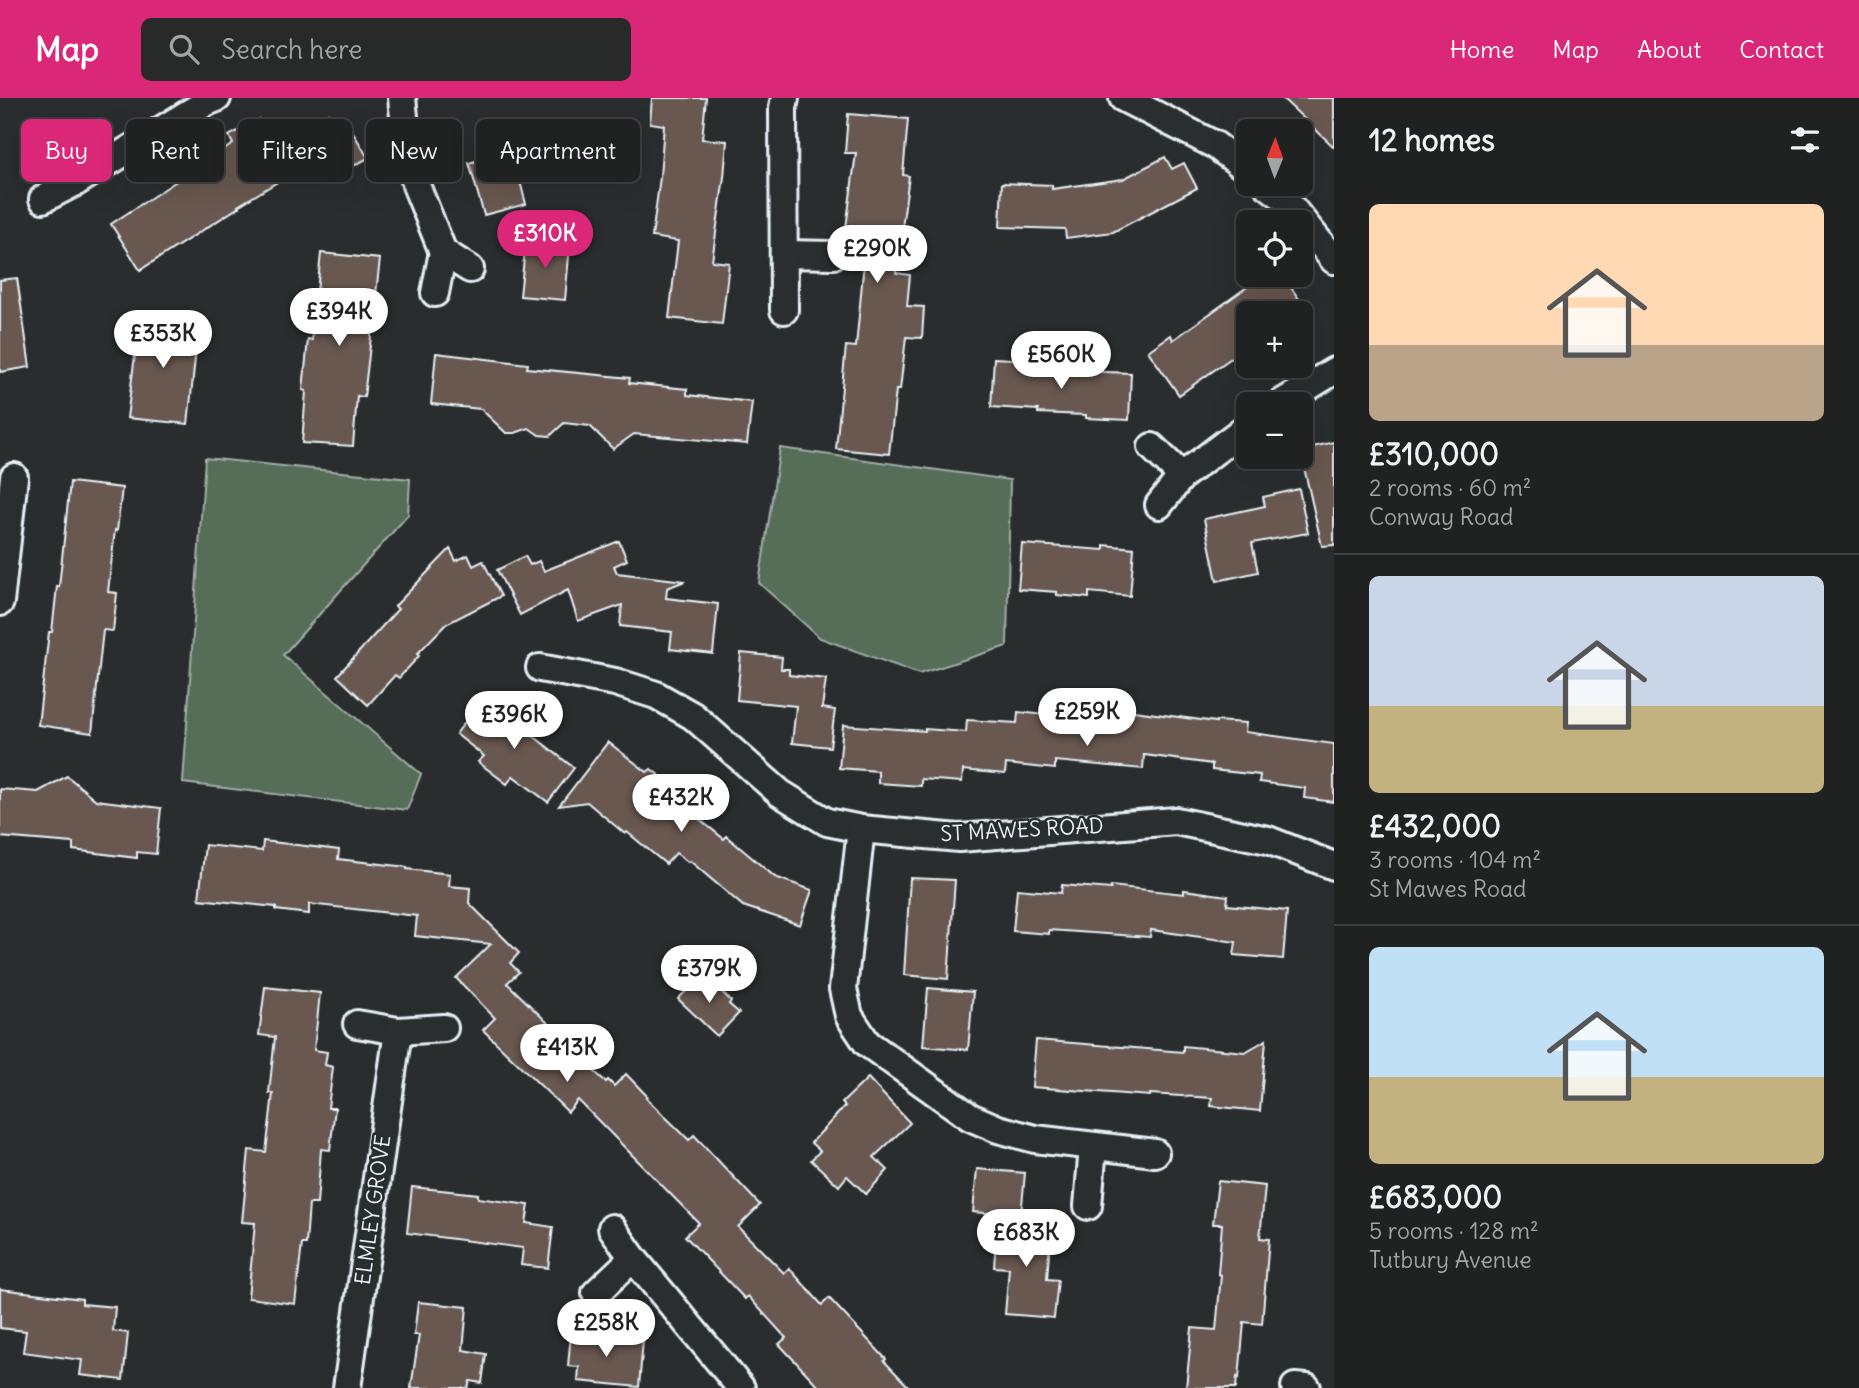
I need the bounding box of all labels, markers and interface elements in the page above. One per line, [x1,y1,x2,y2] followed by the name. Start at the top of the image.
[141,18,631,81] search box
[35,28,99,70] text: Map
[165,30,203,68] icon: search
[221,33,362,66] text: Search here
[1450,34,1514,64] text: Home
[1552,34,1599,64] text: Map
[1637,34,1701,64] text: About
[1739,34,1824,64] text: Contact
[21,119,112,182] chip: Buy
[126,119,224,182] chip: Rent
[238,119,352,182] chip: Filters
[366,119,462,182] chip: New
[476,119,640,182] chip: Apartment
[1236,119,1312,196] north arrow
[1236,119,1313,469] map controls
[1369,121,1495,159] text: 12 homes
[1786,121,1824,159] icon: filters
[1236,210,1313,287] button: locate
[496,211,594,270] pin: £310K
[513,218,577,247] text: £310K
[828,226,926,285] pin: £290K
[843,233,911,262] text: £290K
[1534,250,1660,376] icon: home
[290,288,388,348] pin: £394K
[306,296,372,325] text: £394K
[1236,301,1313,378] button: +
[114,310,212,370] pin: £353K
[130,318,196,347] text: £353K
[1012,331,1110,391] pin: £560K
[1027,339,1095,368] text: £560K
[1236,392,1313,469] button: −
[1369,435,1499,473] text: £310,000
[1369,473,1531,502] text: 2 rooms · 60 m²
[1369,502,1514,531] text: Conway Road
[1534,622,1660,748] icon: home
[1038,688,1136,748] pin: £259K
[465,692,563,751] pin: £396K
[1054,696,1120,725] text: £259K
[481,699,547,728] text: £396K
[632,774,730,834] pin: £432K
[648,782,714,811] text: £432K
[1369,807,1501,845] text: £432,000
[940,812,1104,847] street label: ST MAWES ROAD
[1369,845,1541,874] text: 3 rooms · 104 m²
[1369,874,1527,903] text: St Mawes Road
[660,946,758,1005] pin: £379K
[677,953,741,982] text: £379K
[1534,993,1660,1119] icon: home
[518,1024,616,1084] pin: £413K
[536,1032,598,1061] text: £413K
[349,1133,396,1287] street label: ELMLEY GROVE
[1369,1178,1502,1216] text: £683,000
[977,1210,1075,1269] pin: £683K
[1369,1216,1539,1245] text: 5 rooms · 128 m²
[993,1217,1059,1246] text: £683K
[1369,1245,1532,1274] text: Tutbury Avenue
[557,1300,655,1359] pin: £258K
[573,1307,639,1336] text: £258K

